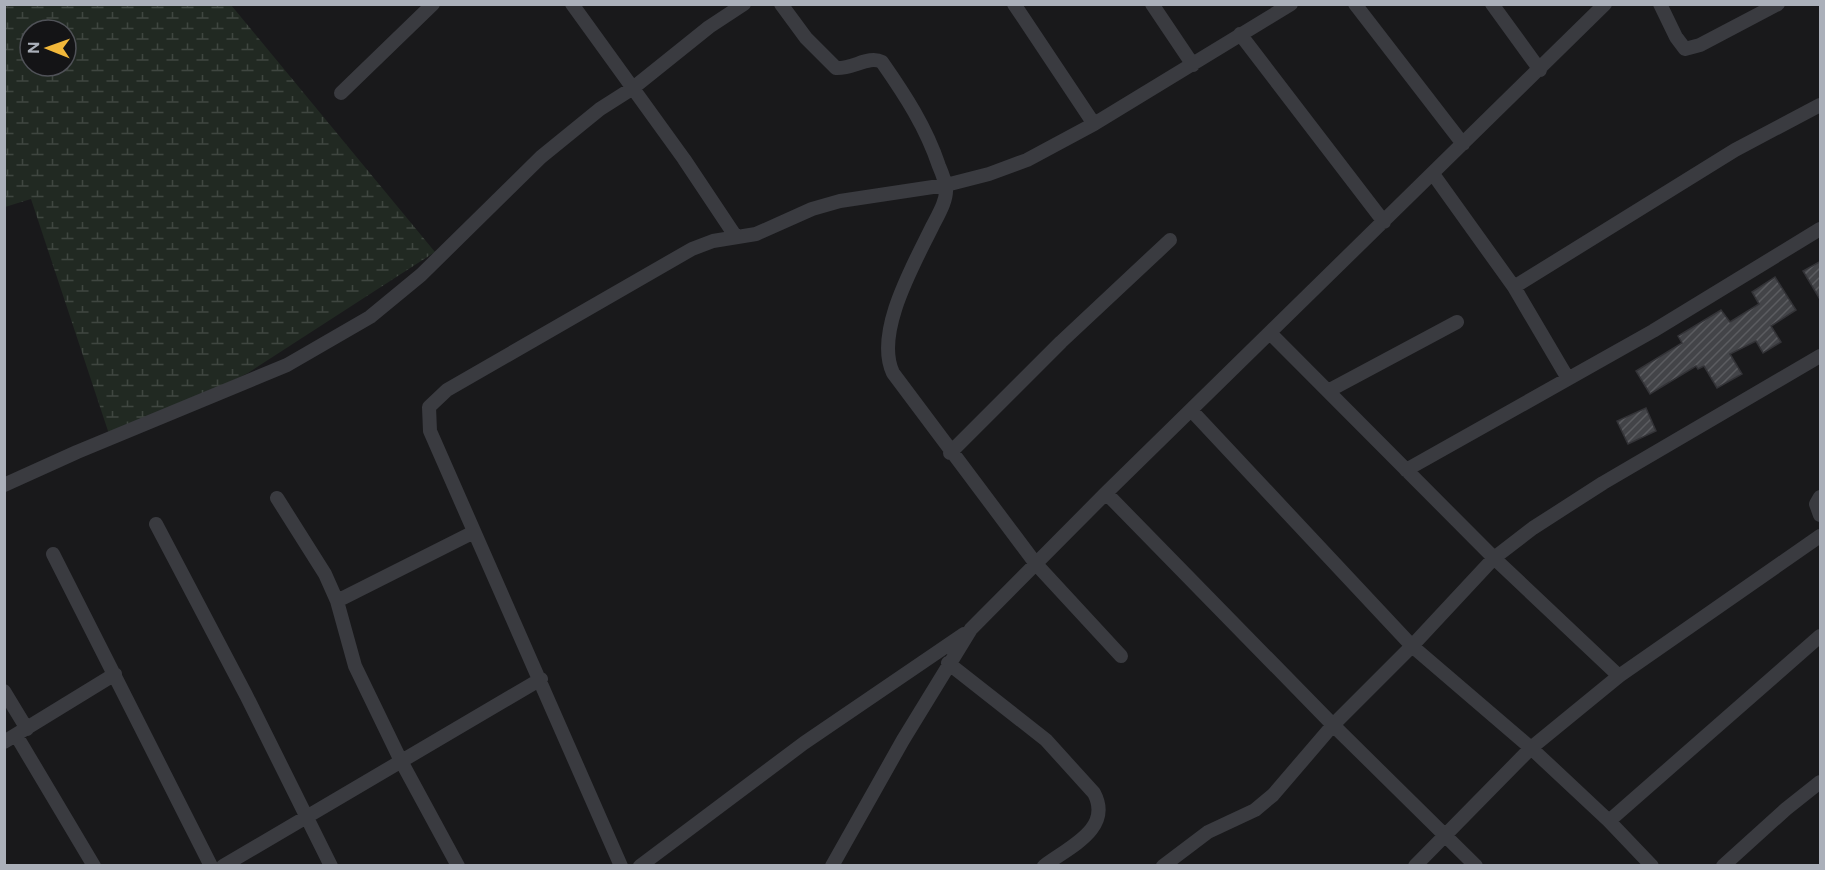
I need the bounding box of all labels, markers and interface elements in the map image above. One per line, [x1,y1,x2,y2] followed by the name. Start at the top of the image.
[18,18,78,78] north arrow
[24,41,43,54] text: N

